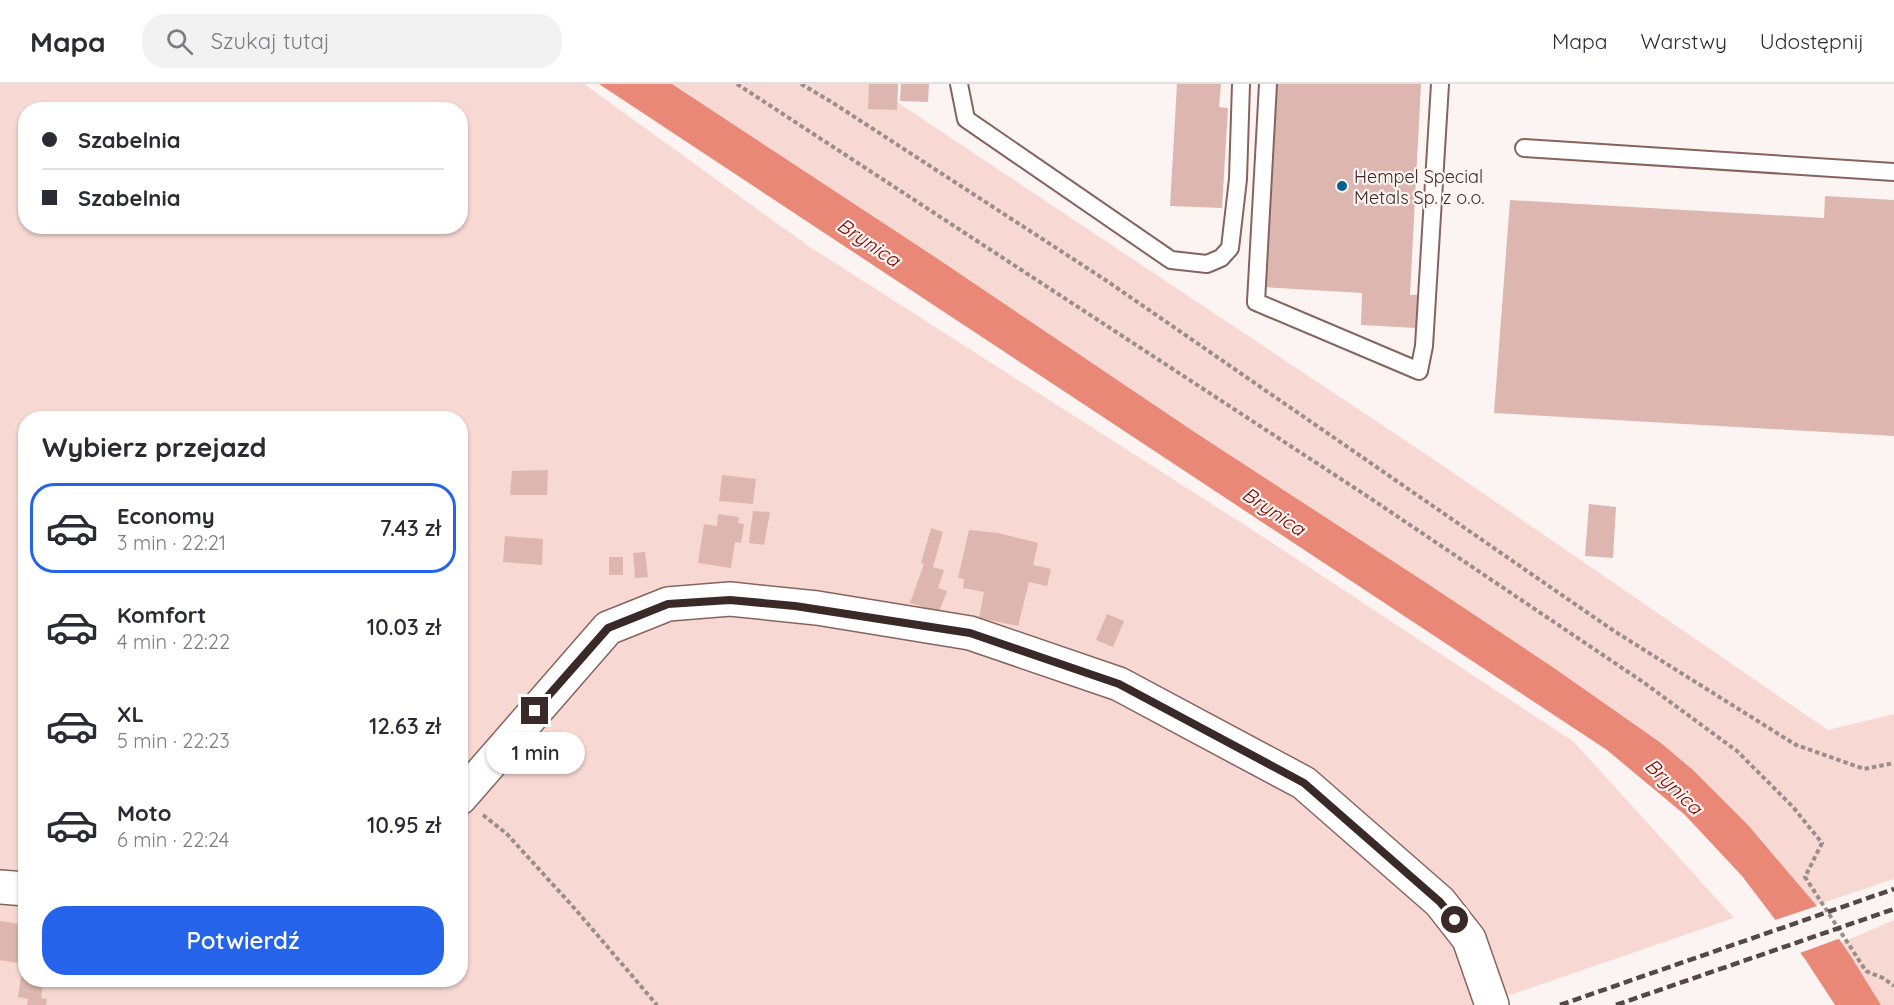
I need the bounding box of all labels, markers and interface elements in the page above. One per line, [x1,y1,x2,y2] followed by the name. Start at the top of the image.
[142,14,562,68] search box
[30,24,106,59] text: Mapa
[163,25,196,58] icon: search
[211,27,330,55] text: Szukaj tutaj
[1552,28,1607,54] text: Mapa
[1640,28,1727,54] text: Warstwy
[1760,28,1864,54] text: Udostępnij
[78,126,180,154] text: Szabelnia
[1354,165,1485,209] place label: Hempel Special Metals Sp. z o.o.
[1335,179,1349,193] marker: Hempel Special Metals Sp. z o.o.
[78,184,180,212] text: Szabelnia
[833,212,907,273] water label: Brynica
[42,430,266,464] text: Wybierz przejazd
[1238,481,1312,542] water label: Brynica
[45,501,99,555] icon: car
[117,502,215,530] text: Economy
[380,514,441,542] text: 7.43 zł
[117,530,226,555] text: 3 min · 22:21
[45,600,99,654] icon: car
[117,601,206,629] text: Komfort
[367,613,441,641] text: 10.03 zł
[117,629,230,654] text: 4 min · 22:22
[521,697,548,724] route end
[45,699,99,753] icon: car
[117,700,144,728] text: XL
[369,712,441,740] text: 12.63 zł
[117,728,230,753] text: 5 min · 22:23
[486,732,584,774] callout: 1 min
[512,740,559,765] text: 1 min
[1640,753,1709,821] water label: Brynica
[45,798,99,852] icon: car
[117,799,171,827] text: Moto
[367,811,441,839] text: 10.95 zł
[117,827,229,852] text: 6 min · 22:24
[42,906,444,975] button: Potwierdź
[1441,906,1468,933] route start

